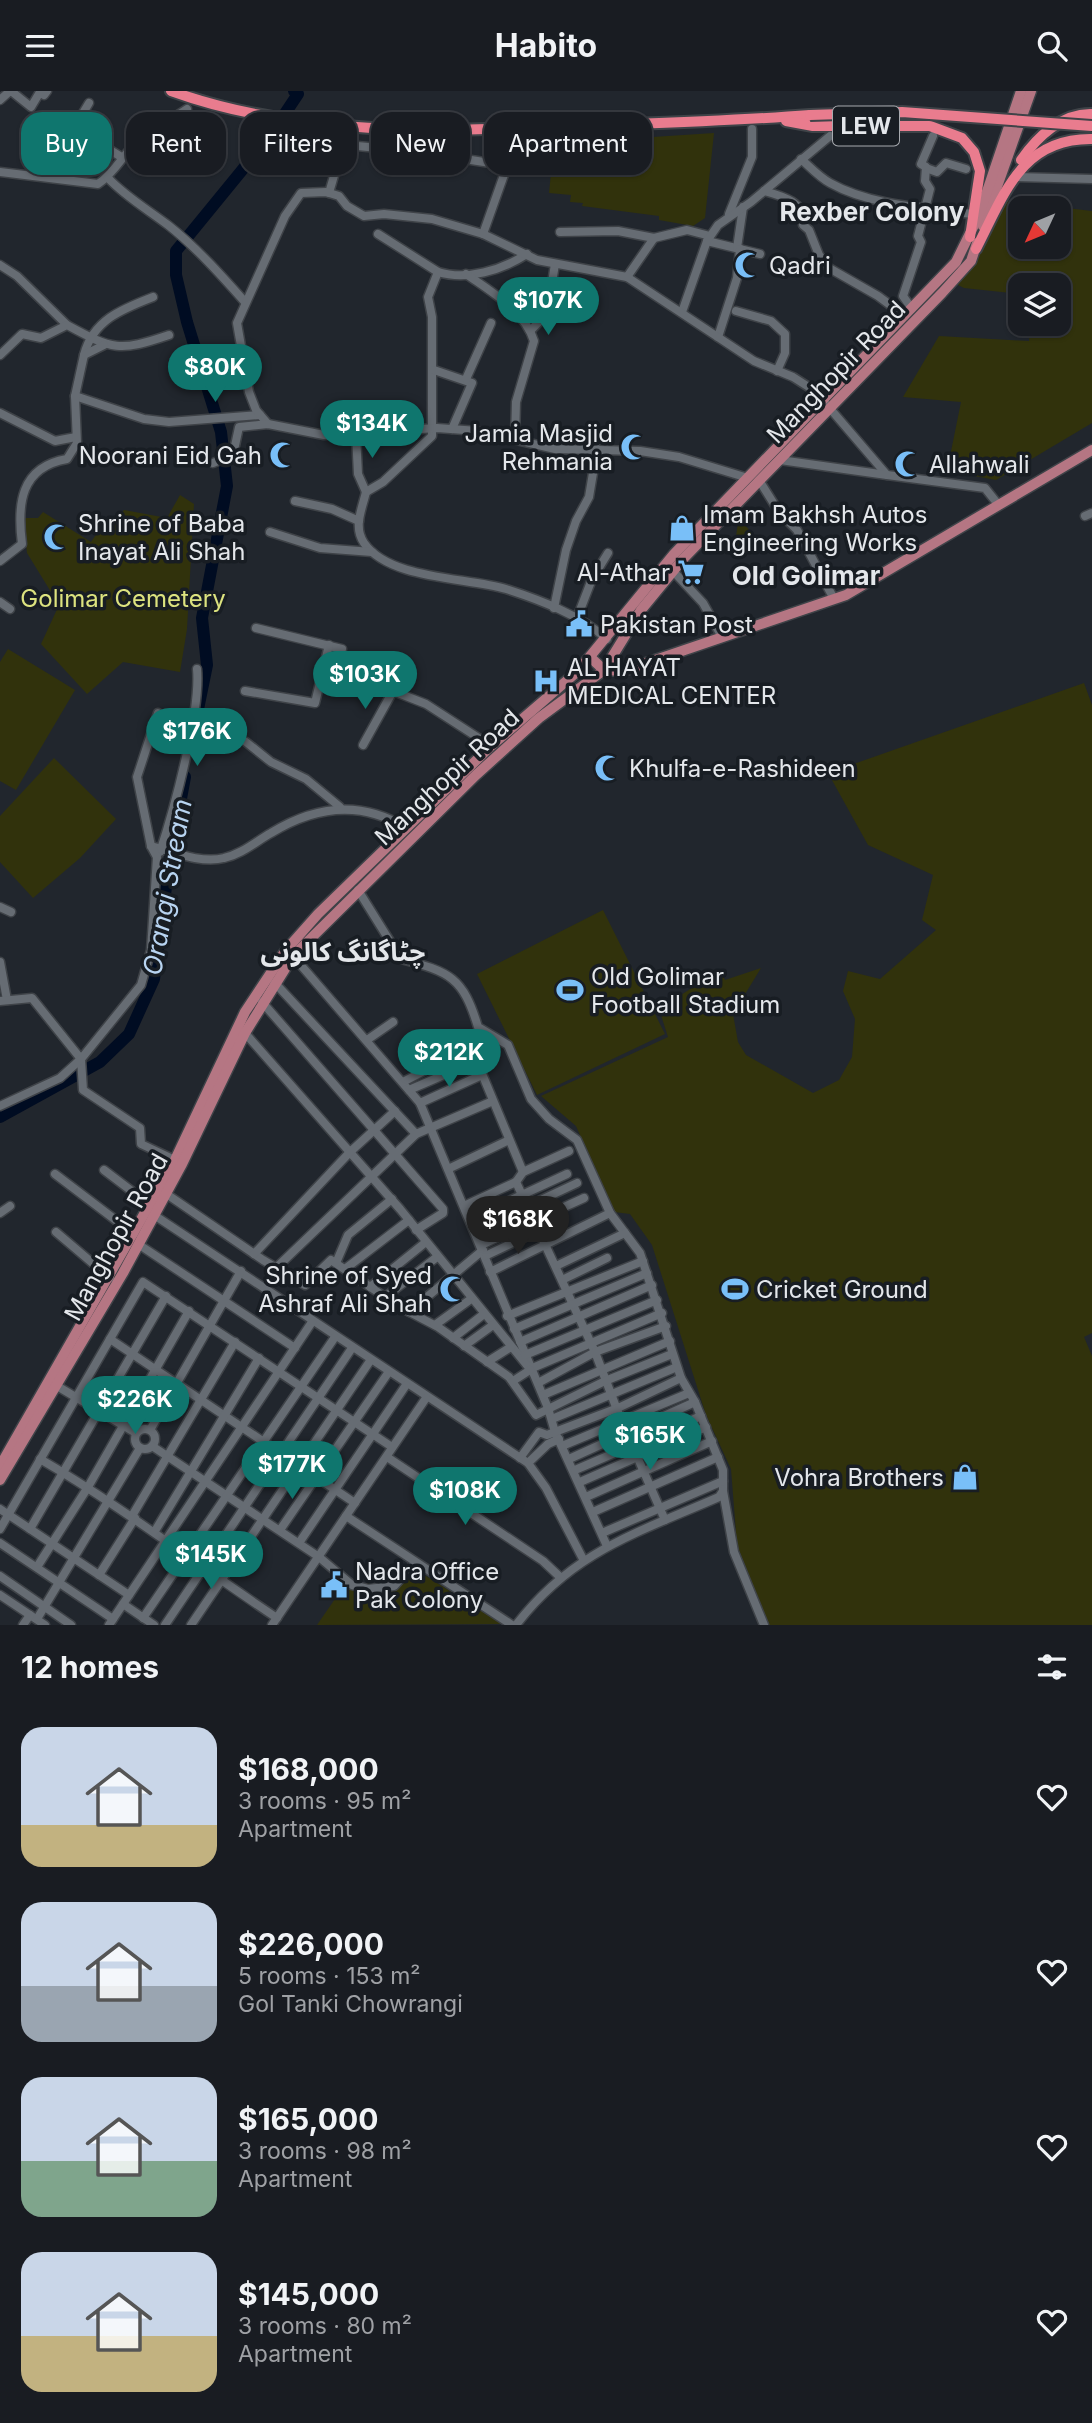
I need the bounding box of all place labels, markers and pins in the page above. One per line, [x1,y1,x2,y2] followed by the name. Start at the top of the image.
[733,250,763,280] mosque icon: Qadri
[769,251,831,280] place label: Qadri
[499,278,597,337] pin: $107K
[174,345,256,404] pin: $80K
[323,401,421,460] pin: $134K
[465,419,613,476] place label: Jamia Masjid Rehmania
[619,432,649,462] mosque icon: Jamia Masjid Rehmania
[268,440,298,470] mosque icon: Noorani Eid Gah
[79,441,262,470] place label: Noorani Eid Gah
[893,449,923,479] mosque icon: Allahwali
[929,450,1030,479] place label: Allahwali
[703,500,927,557] place label: Imam Bakhsh Autos Engineering Works
[78,509,245,566] place label: Shrine of Baba Inayat Ali Shah
[667,513,697,543] shop icon: Imam Bakhsh Autos Engineering Works
[42,522,72,552] mosque icon: Shrine of Baba Inayat Ali Shah
[676,557,706,587] supermarket icon: Al-Athar
[577,558,670,587] place label: Al-Athar
[564,609,594,639] public building icon: Pakistan Post
[600,610,753,639] place label: Pakistan Post
[316,651,414,711] pin: $103K
[567,653,776,710] place label: AL HAYAT MEDICAL CENTER
[531,666,561,696] hospital icon: AL HAYAT MEDICAL CENTER
[148,709,246,768] pin: $176K
[593,753,623,783] mosque icon: Khulfa-e-Rashideen
[629,754,856,783] place label: Khulfa-e-Rashideen
[591,962,780,1019] place label: Old Golimar Football Stadium
[555,975,585,1005] sports icon: Old Golimar Football Stadium
[400,1030,498,1089] pin: $212K
[469,1197,567,1256] pin: $168K
[258,1261,432,1318] place label: Shrine of Syed Ashraf Ali Shah
[438,1274,468,1304] mosque icon: Shrine of Syed Ashraf Ali Shah
[720,1274,750,1304] sports icon: Cricket Ground
[756,1275,928,1304] place label: Cricket Ground
[86,1377,184,1436] pin: $226K
[601,1413,699,1472] pin: $165K
[243,1441,341,1501] pin: $177K
[950,1462,980,1492] shop icon: Vohra Brothers
[774,1463,944,1492] place label: Vohra Brothers
[416,1467,514,1527] pin: $108K
[162,1531,260,1591] pin: $145K
[355,1557,499,1614] place label: Nadra Office Pak Colony
[319,1570,349,1600] public building icon: Nadra Office Pak Colony

